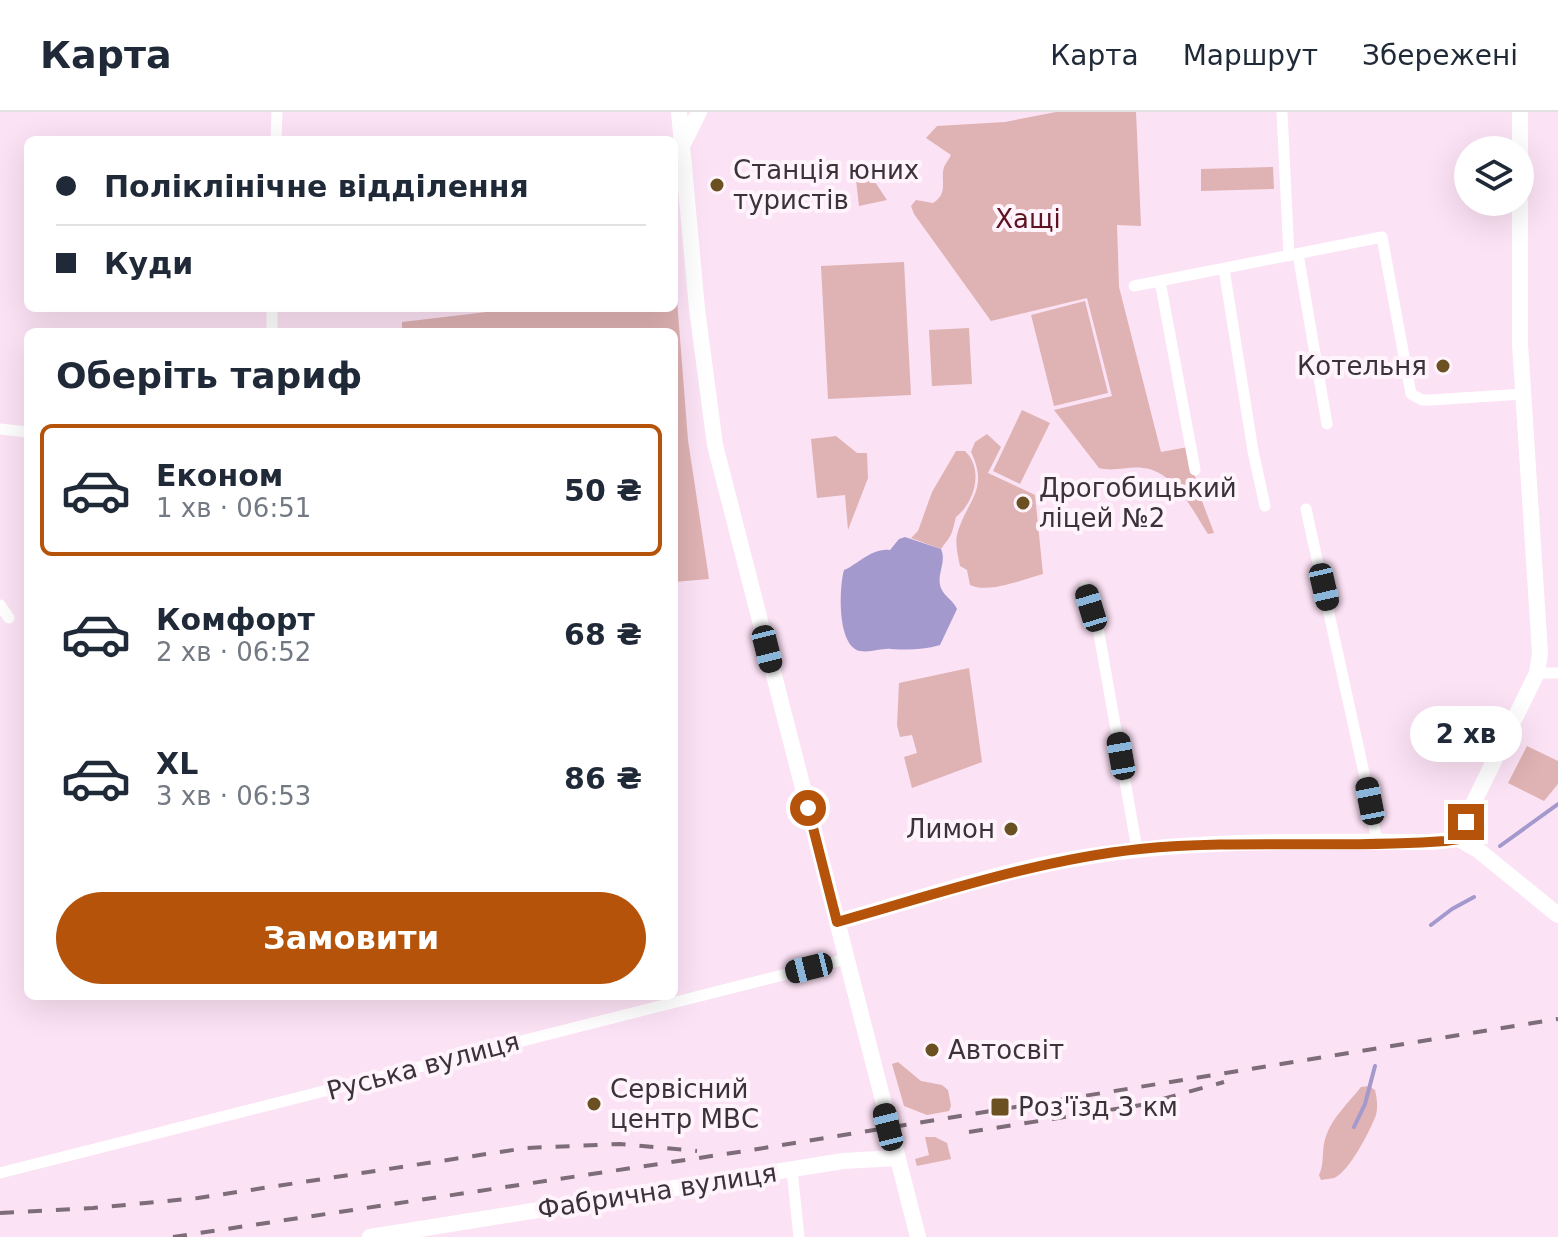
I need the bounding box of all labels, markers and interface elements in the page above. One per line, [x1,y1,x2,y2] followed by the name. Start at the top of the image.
[40,33,172,77] text: Карта
[1050,39,1139,72] text: Карта
[1183,39,1318,72] text: Маршрут
[1362,39,1518,72] text: Збережені
[1454,136,1534,216] map controls
[1454,136,1534,216] button: layers
[733,155,919,215] place label: Станція юних туристів
[104,169,529,204] text: Поліклінічне відділення
[708,176,726,194] marker: Станція юних туристів
[995,204,1061,234] park label: Хащі
[104,246,193,281] text: Куди
[1297,351,1427,381] place label: Котельня
[56,355,362,396] text: Оберіть тариф
[1434,357,1452,375] marker: Котельня
[60,454,132,526] icon: car
[156,458,283,493] text: Економ
[564,473,642,508] text: 50 ₴
[1039,473,1237,533] place label: Дрогобицький ліцей №2
[156,493,311,523] text: 1 хв · 06:51
[1014,494,1032,512] marker: Дрогобицький ліцей №2
[1307,561,1341,613] car
[1073,582,1109,634] car
[60,598,132,670] icon: car
[156,602,315,637] text: Комфорт
[564,617,642,652] text: 68 ₴
[750,623,784,675] car
[156,637,311,667] text: 2 хв · 06:52
[1410,706,1522,762] callout: 2 хв
[1436,719,1496,749] text: 2 хв
[1105,730,1137,782] car
[60,742,132,814] icon: car
[156,746,198,781] text: XL
[564,761,642,796] text: 86 ₴
[1354,775,1386,827] car
[156,781,311,811] text: 3 хв · 06:53
[790,790,826,826] route start
[1448,804,1484,840] route end
[906,814,995,844] place label: Лимон
[1002,820,1020,838] marker: Лимон
[56,892,646,984] button: Замовити
[783,951,835,985] car
[323,1026,523,1106] street label: Руська вулиця
[948,1035,1064,1065] place label: Автосвіт
[923,1041,941,1059] marker: Автосвіт
[610,1074,759,1134] place label: Сервісний центр МВС
[1018,1092,1178,1122] place label: Роз'їзд 3 км
[585,1095,603,1113] marker: Сервісний центр МВС
[989,1096,1011,1118] marker: Роз'їзд 3 км
[871,1101,905,1153] car
[535,1157,779,1225] street label: Фабрична вулиця

